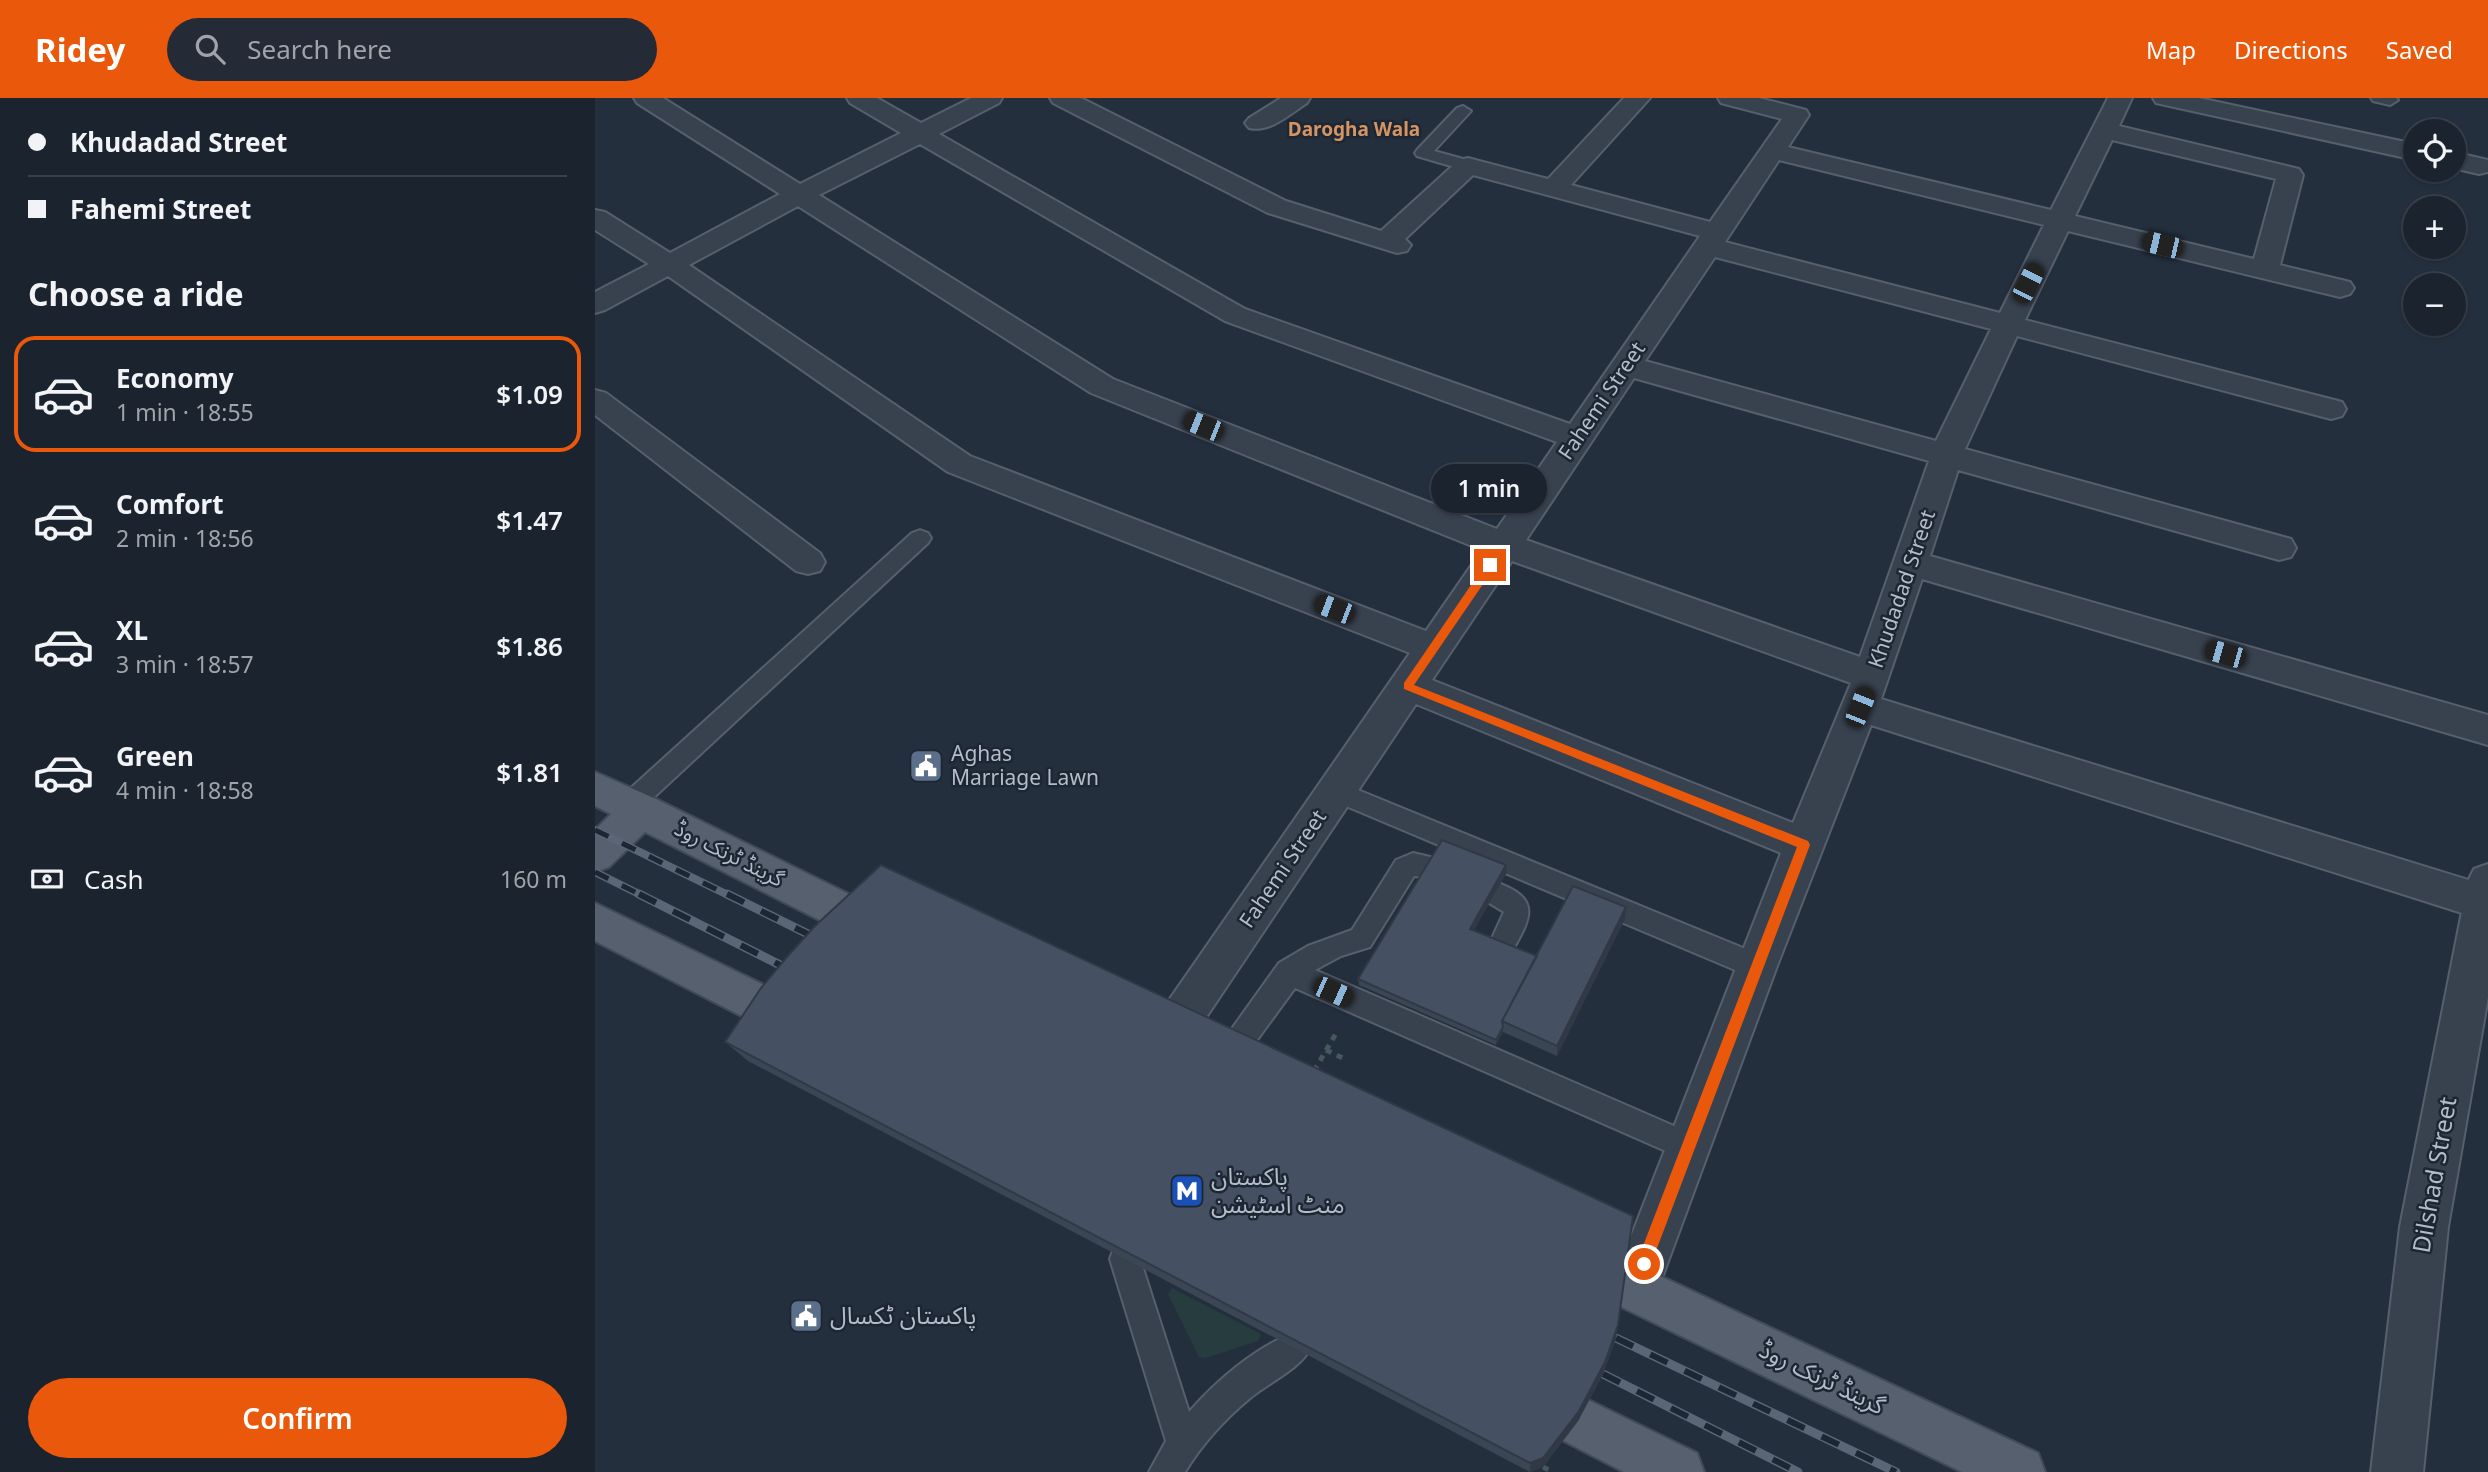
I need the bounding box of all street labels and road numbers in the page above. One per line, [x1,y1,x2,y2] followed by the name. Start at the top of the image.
[1551,336,1651,465] street label: Fahemi Street
[1861,506,1941,671] street label: Khudadad Street
[1232,804,1332,933] street label: Fahemi Street
[670,814,789,893] street label: گرینڈ ٹرنک روڈ
[2404,1094,2464,1255] street label: Dilshad Street
[1754,1332,1892,1422] street label: گرینڈ ٹرنک روڈ

